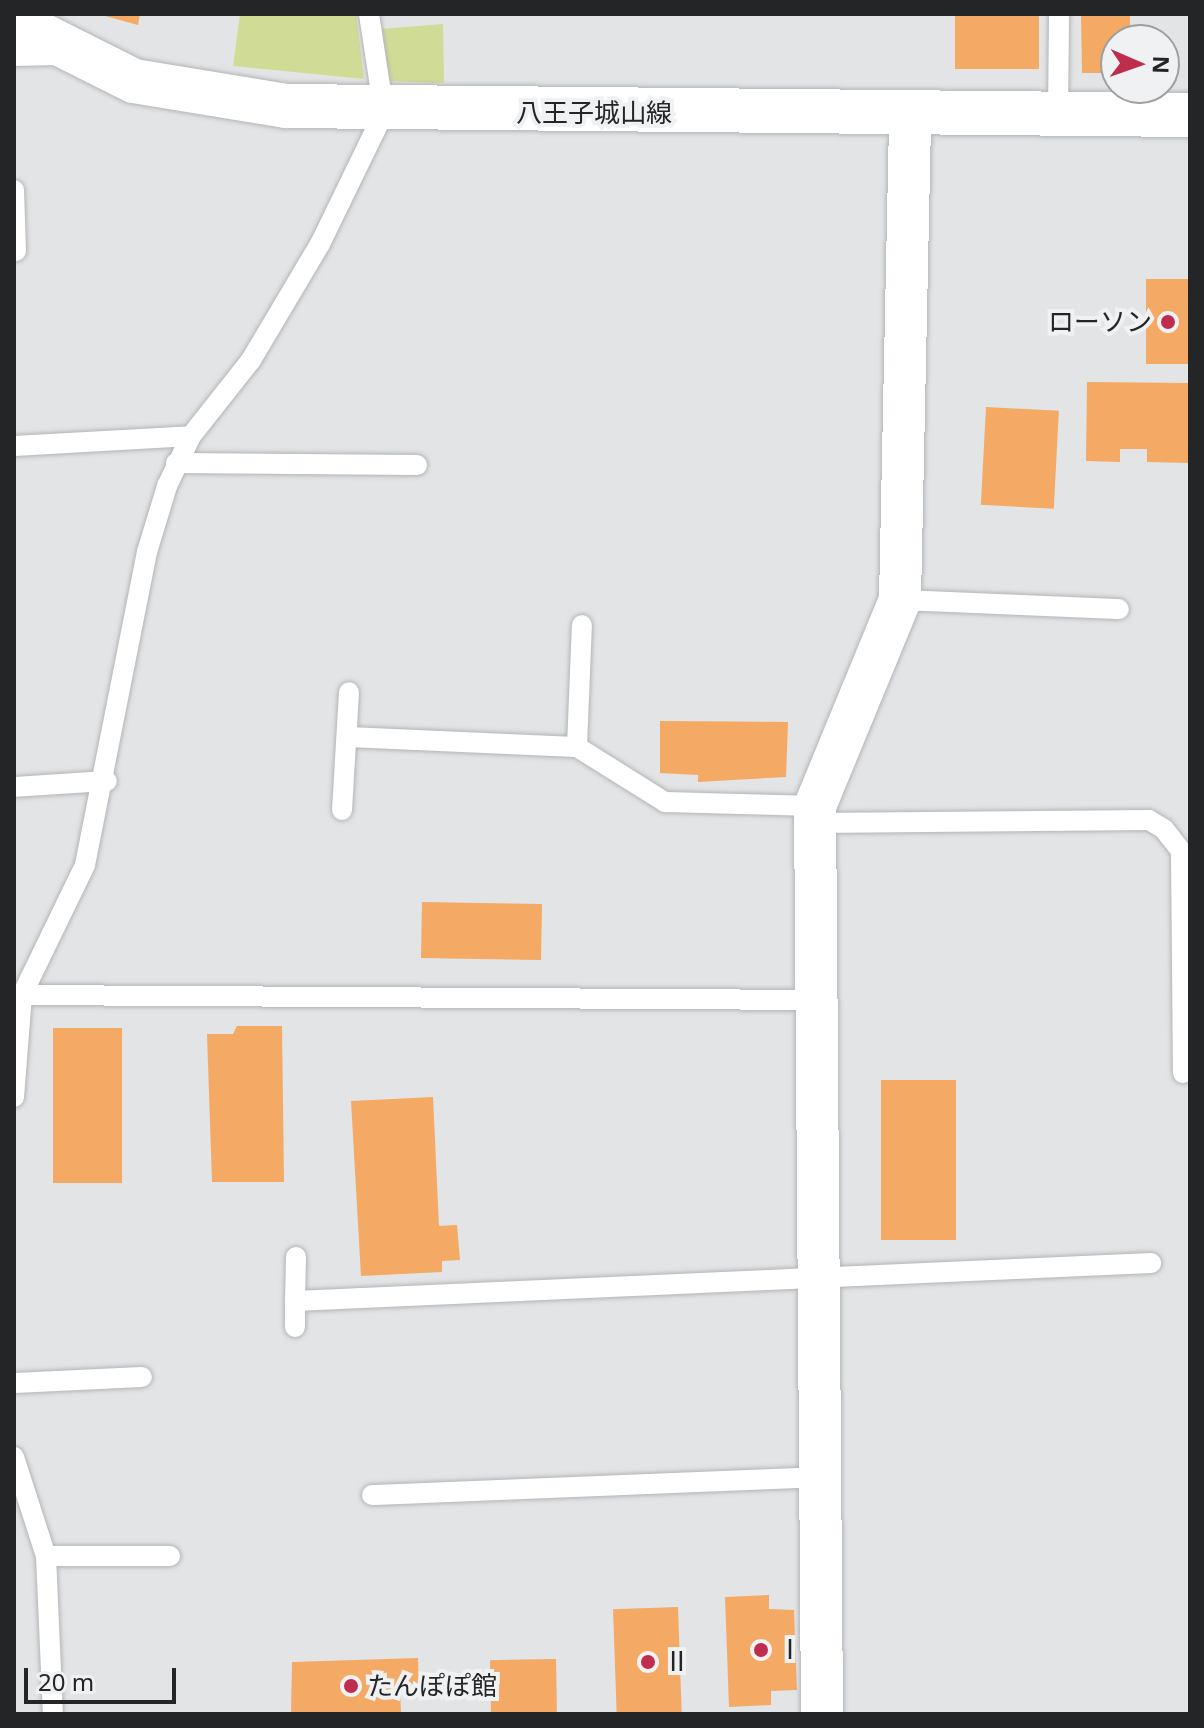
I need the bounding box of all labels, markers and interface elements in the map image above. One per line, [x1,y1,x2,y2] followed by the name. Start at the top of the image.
[1100,24,1180,104] north arrow
[1147,55,1177,74] text: N
[516,97,672,129] street label: 八王子城山線
[1048,306,1152,338] place label: ローソン
[1159,313,1177,331] marker: ローソン
[777,1634,803,1666] place label: Ⅰ
[752,1641,770,1659] marker: Ⅰ
[664,1646,690,1678] place label: Ⅱ
[28,1652,180,1702] scale bar
[639,1653,657,1671] marker: Ⅱ
[38,1665,94,1698] text: 20 m
[367,1670,497,1702] place label: たんぽぽ館
[342,1677,360,1695] marker: たんぽぽ館

